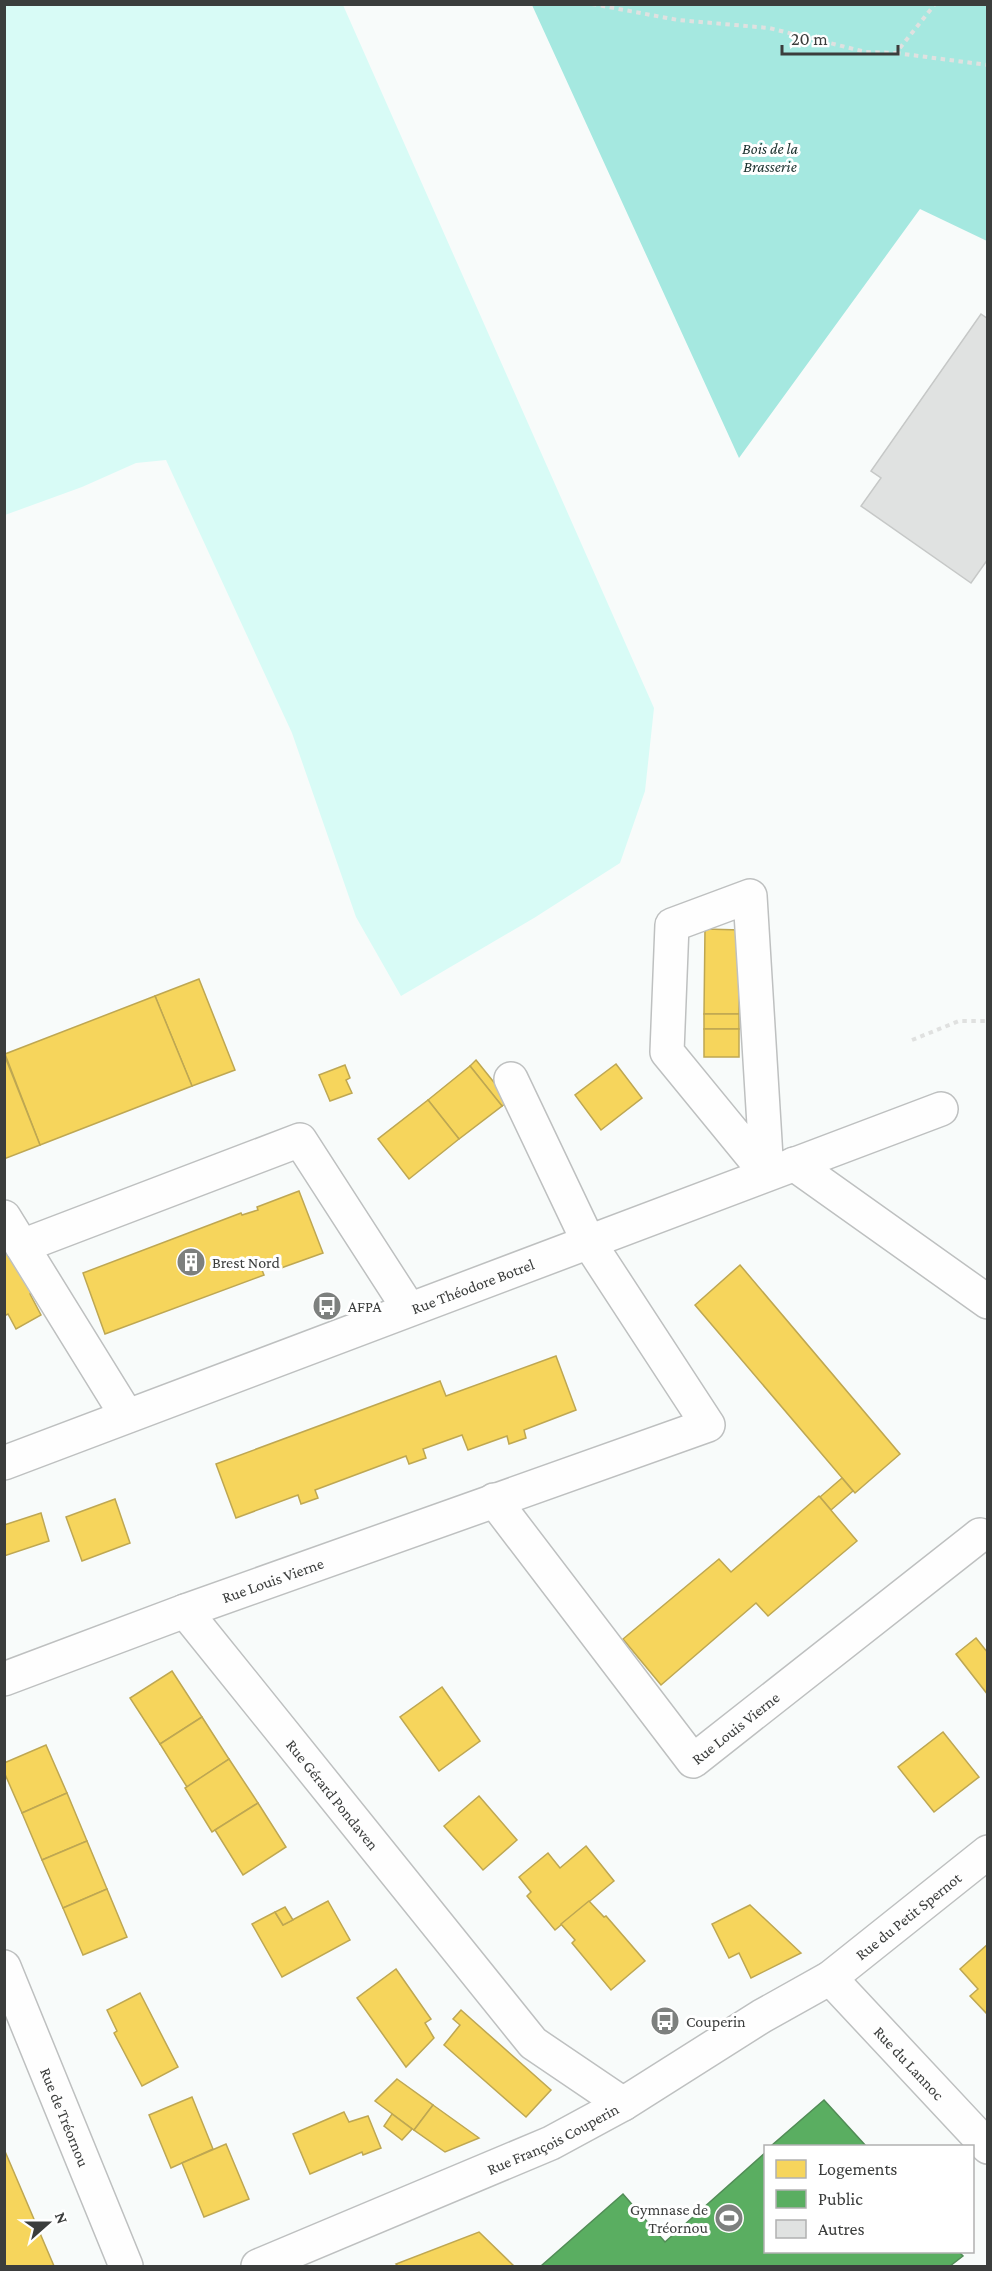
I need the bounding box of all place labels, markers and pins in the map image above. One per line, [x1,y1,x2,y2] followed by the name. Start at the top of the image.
[175,1246,207,1278] building icon: Brest Nord
[212,1254,280,1271] place label: Brest Nord
[311,1290,343,1322] bus stop icon: AFPA
[348,1298,383,1315] place label: AFPA
[649,2005,681,2037] bus stop icon: Couperin
[686,2013,746,2031] place label: Couperin
[630,2201,709,2236] place label: Gymnase de Tréornou
[713,2202,745,2234] sports icon: Gymnase de Tréornou

